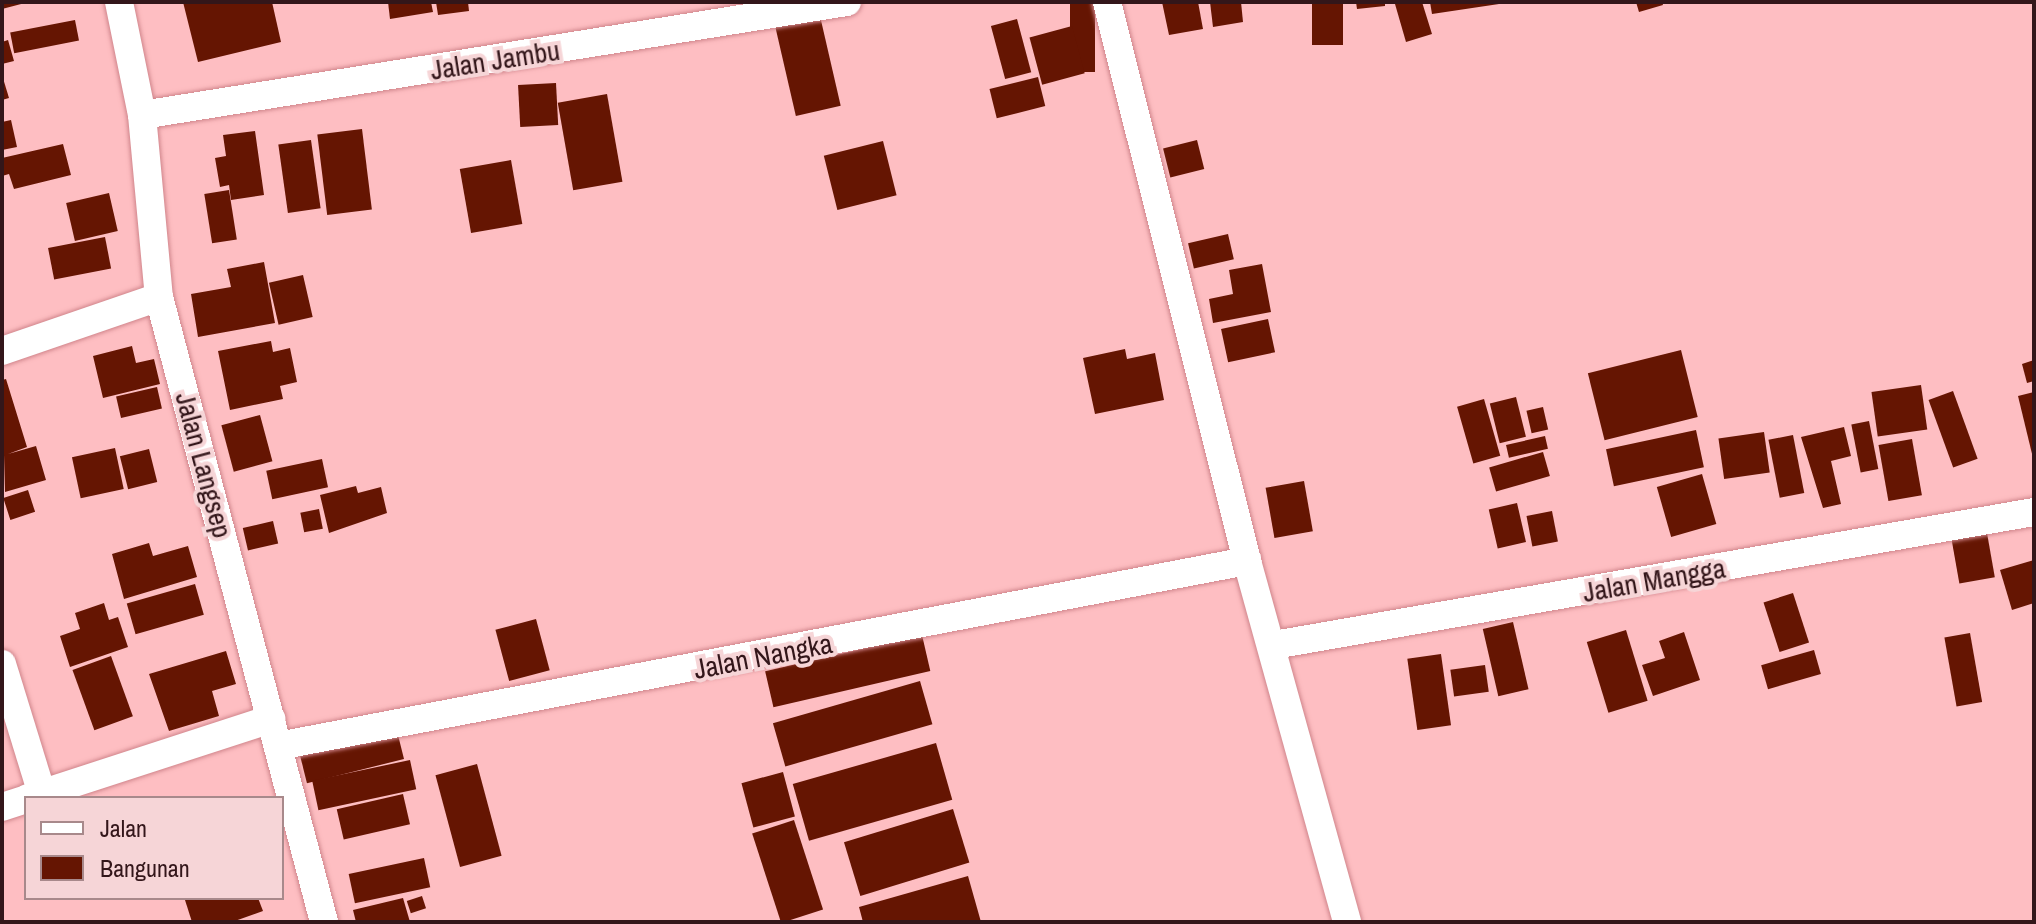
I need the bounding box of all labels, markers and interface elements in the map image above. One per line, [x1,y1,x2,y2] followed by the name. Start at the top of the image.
[428,33,562,87] street label: Jalan Jambu
[168,389,240,541] street label: Jalan Langsep
[1580,551,1728,609] street label: Jalan Mangga
[691,626,835,686] street label: Jalan Nangka
[24,796,284,900] legend
[100,812,147,844] text: Jalan
[100,852,190,884] text: Bangunan

